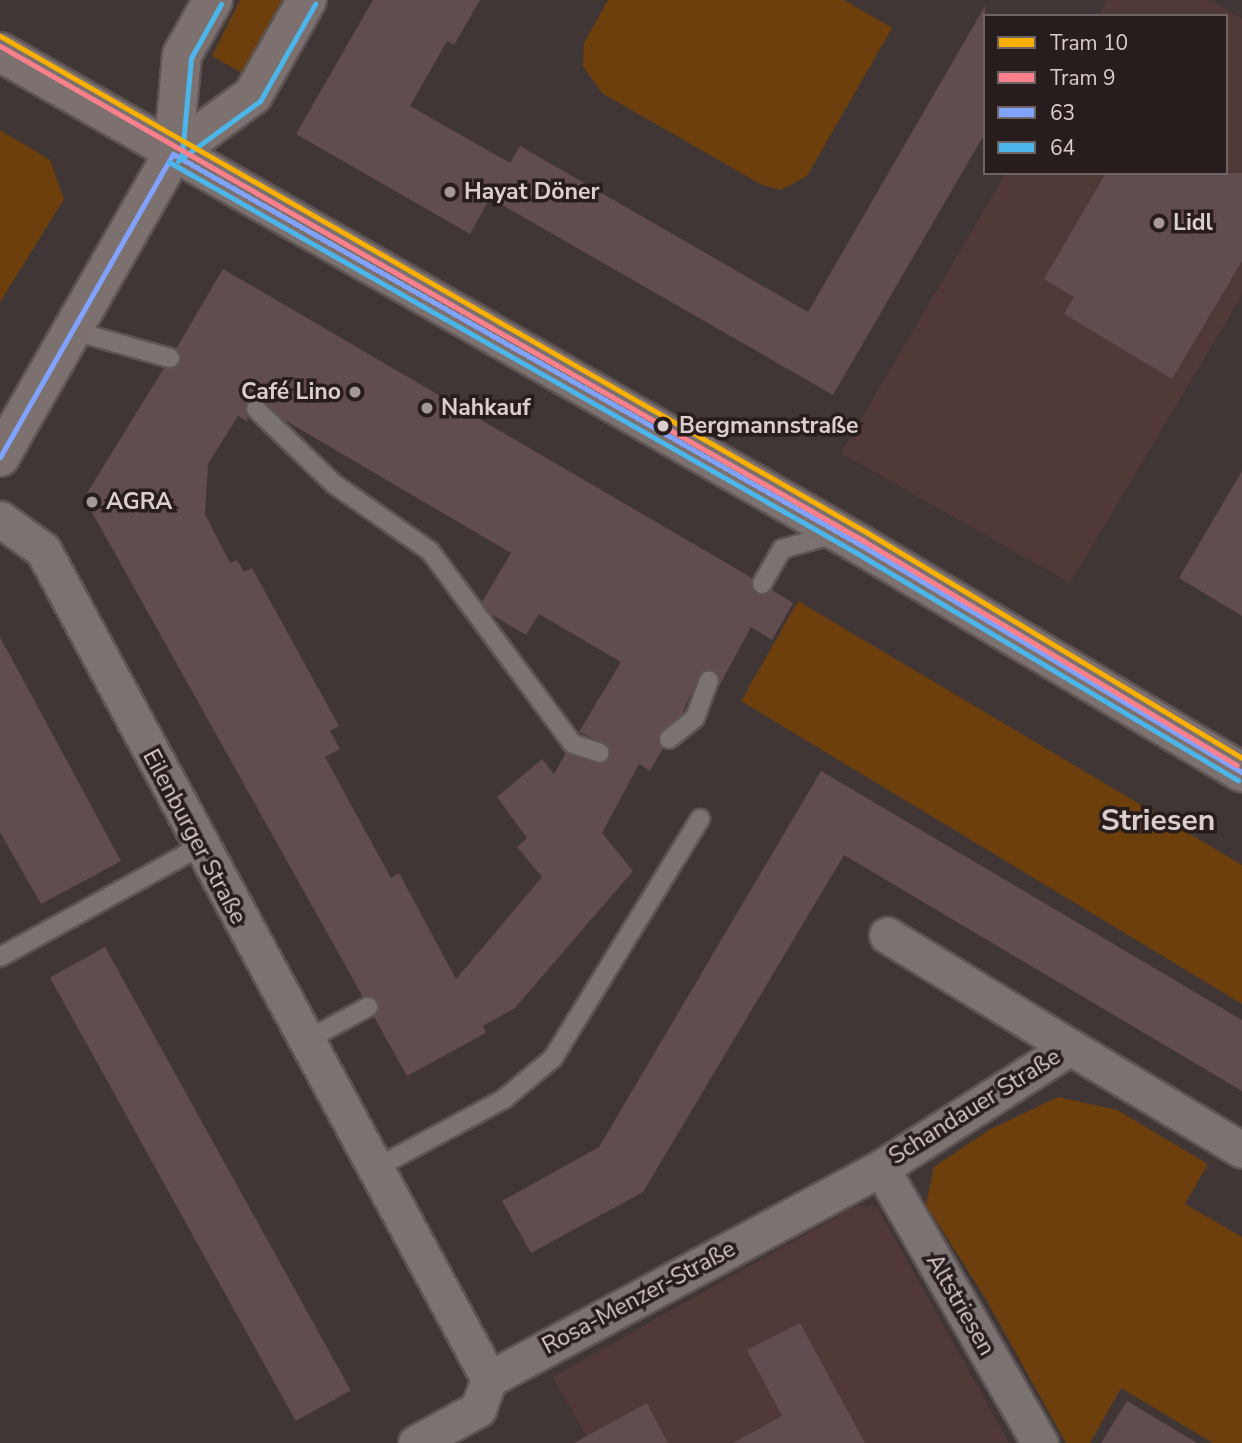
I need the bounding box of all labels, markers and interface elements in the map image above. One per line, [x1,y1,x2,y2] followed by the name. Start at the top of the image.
[983,14,1228,175] legend
[1050,29,1128,57] text: Tram 10
[1050,64,1116,92] text: Tram 9
[1050,99,1075,127] text: 63
[1050,134,1075,162] text: 64
[464,178,599,206] place label: Hayat Döner
[442,184,458,200] marker: Hayat Döner
[1173,209,1213,237] place label: Lidl
[1151,215,1167,231] marker: Lidl
[241,378,341,406] place label: Café Lino
[347,384,363,400] marker: Café Lino
[441,394,531,422] place label: Nahkauf
[419,400,435,416] marker: Nahkauf
[679,412,859,440] place label: Bergmannstraße
[653,416,673,436] marker: Bergmannstraße
[106,488,172,516] place label: AGRA
[84,494,100,510] marker: AGRA
[136,745,252,929] street label: Eilenburger Straße
[1101,803,1215,839] district label: Striesen
[884,1043,1066,1171] street label: Schandauer Straße
[538,1235,740,1361] street label: Rosa-Menzer-Straße
[920,1249,1000,1361] street label: Altstriesen

